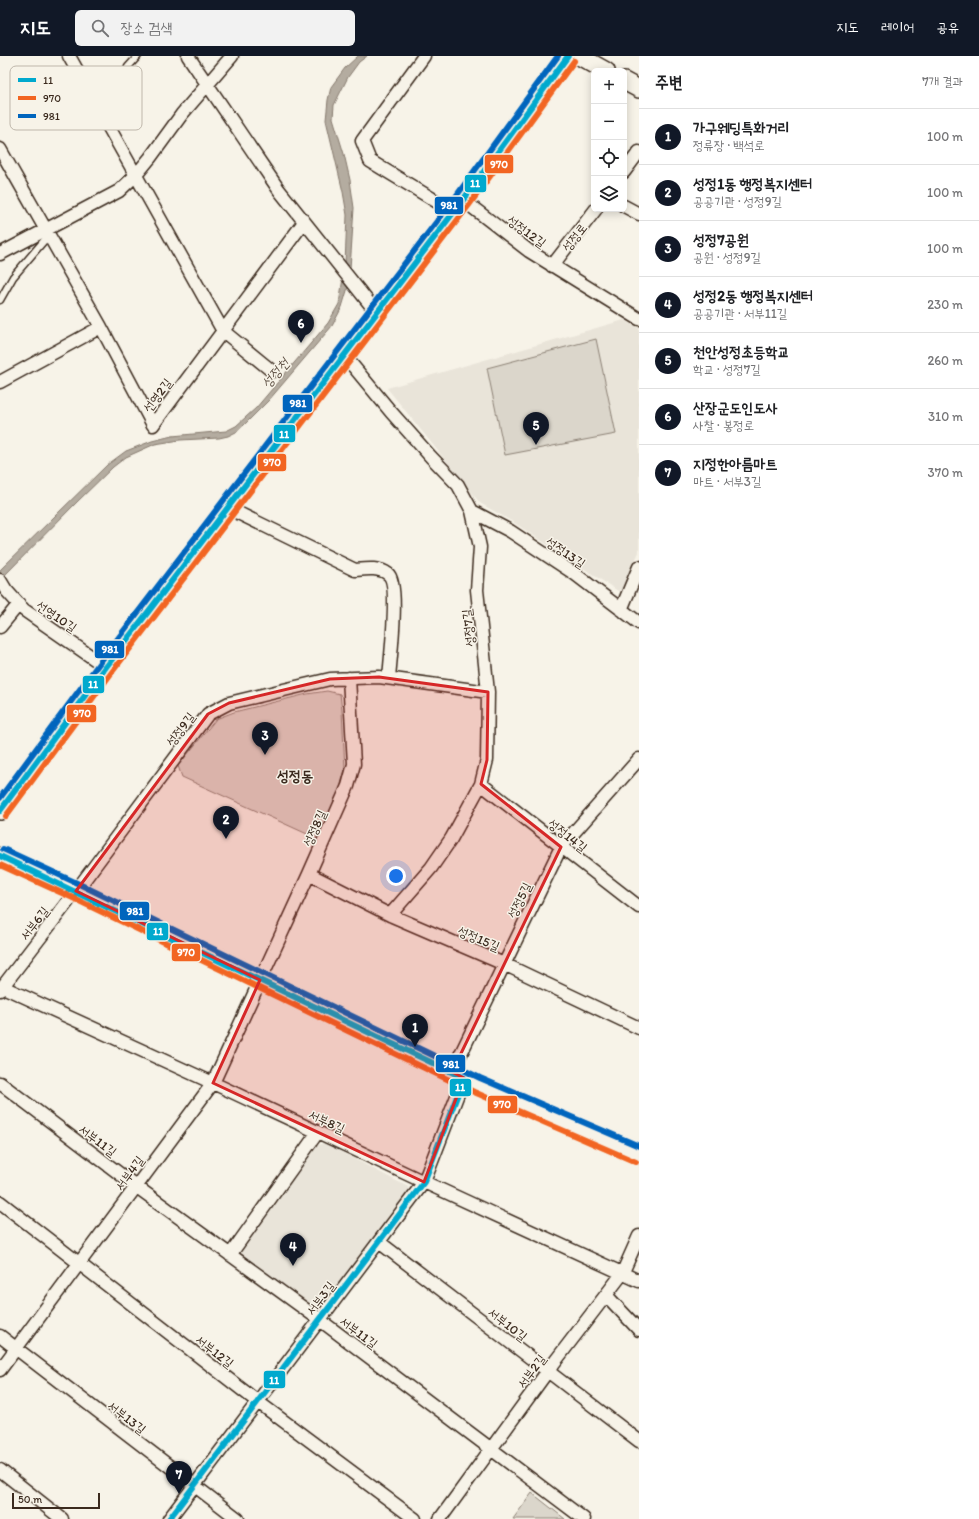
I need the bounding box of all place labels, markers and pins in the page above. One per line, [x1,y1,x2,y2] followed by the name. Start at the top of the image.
[288,310,314,343] pin: 6
[523,412,549,445] pin: 5
[252,722,278,755] pin: 3
[213,806,239,839] pin: 2
[402,1014,428,1047] pin: 1
[280,1233,306,1266] pin: 4
[166,1461,192,1494] pin: 7

